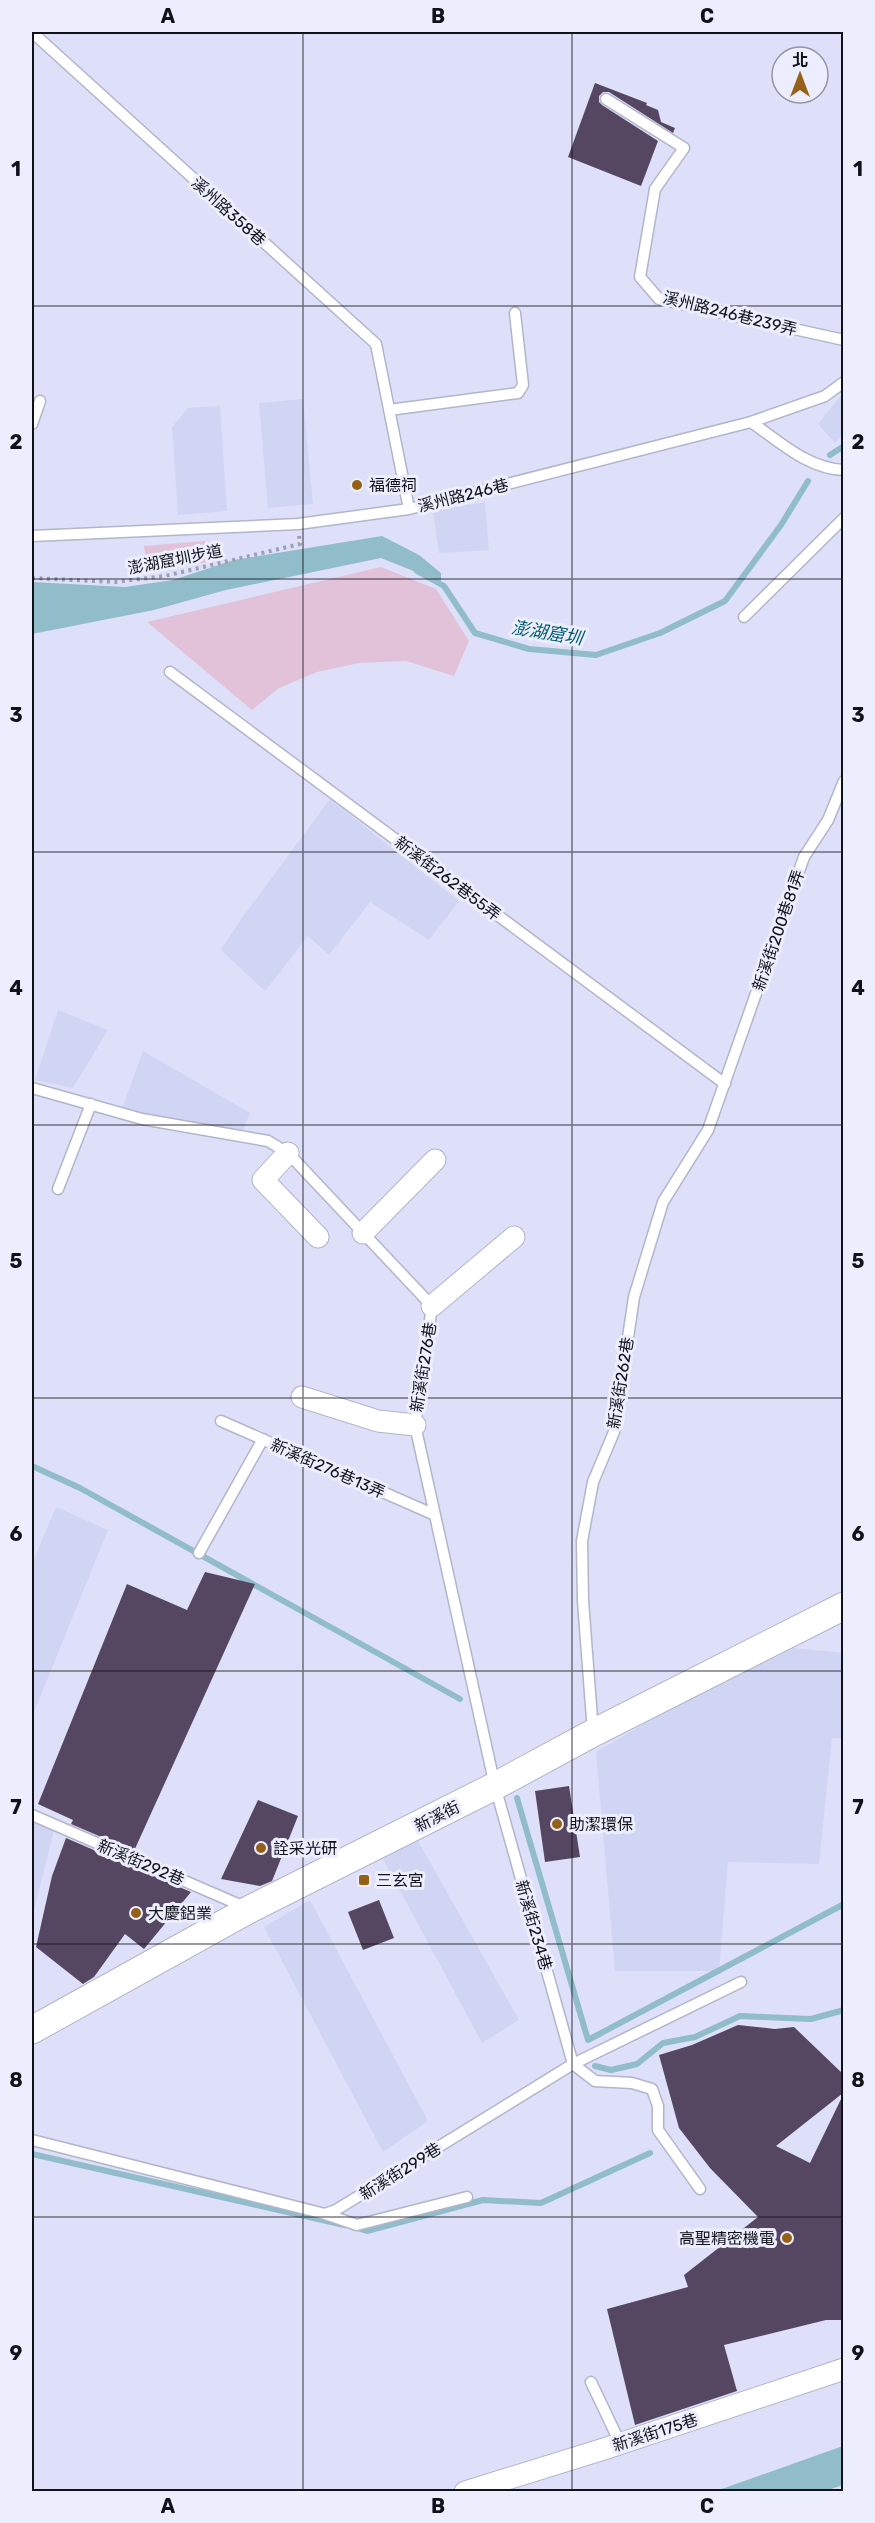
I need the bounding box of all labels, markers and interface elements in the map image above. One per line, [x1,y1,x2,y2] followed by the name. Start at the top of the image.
[161,4,176,28] text: A
[431,4,445,28] text: B
[700,4,714,28] text: C
[770,45,830,105] north arrow
[792,51,808,70] text: 北
[11,157,21,181] text: 1
[853,157,863,181] text: 1
[188,173,270,250] street label: 溪州路358巷
[661,288,799,339] street label: 溪州路246巷239弄
[10,430,23,454] text: 2
[852,430,865,454] text: 2
[416,475,510,516] street label: 溪州路246巷
[369,476,417,495] place label: 福德祠
[350,478,364,492] marker: 福德祠
[126,541,224,578] street label: 澎湖窟圳步道
[510,617,587,650] water label: 澎湖窟圳
[9,703,23,727] text: 3
[851,703,865,727] text: 3
[391,832,504,924] street label: 新溪街262巷55弄
[749,867,808,993] street label: 新溪街200巷81弄
[9,976,23,1000] text: 4
[851,976,865,1000] text: 4
[10,1249,23,1273] text: 5
[852,1249,865,1273] text: 5
[407,1321,440,1413] street label: 新溪街276巷
[604,1336,637,1430] street label: 新溪街262巷
[268,1435,388,1502] street label: 新溪街276巷13弄
[9,1522,23,1546] text: 6
[851,1522,865,1546] text: 6
[10,1795,22,1819] text: 7
[852,1795,864,1819] text: 7
[412,1797,463,1836] street label: 新溪街
[569,1815,633,1834] place label: 助潔環保
[550,1817,564,1831] marker: 助潔環保
[95,1836,187,1889] street label: 新溪街292巷
[273,1839,337,1858] place label: 詮采光研
[254,1841,268,1855] marker: 詮采光研
[376,1871,424,1890] place label: 三玄宮
[357,1873,371,1887] marker: 三玄宮
[512,1878,555,1972] street label: 新溪街234巷
[148,1904,212,1923] place label: 大慶鋁業
[129,1906,143,1920] marker: 大慶鋁業
[9,2068,23,2092] text: 8
[851,2068,865,2092] text: 8
[356,2139,444,2204] street label: 新溪街299巷
[679,2229,775,2248] place label: 高聖精密機電
[780,2231,794,2245] marker: 高聖精密機電
[10,2341,23,2365] text: 9
[852,2341,865,2365] text: 9
[610,2410,700,2455] street label: 新溪街175巷
[161,2494,176,2518] text: A
[431,2494,445,2518] text: B
[700,2494,714,2518] text: C

